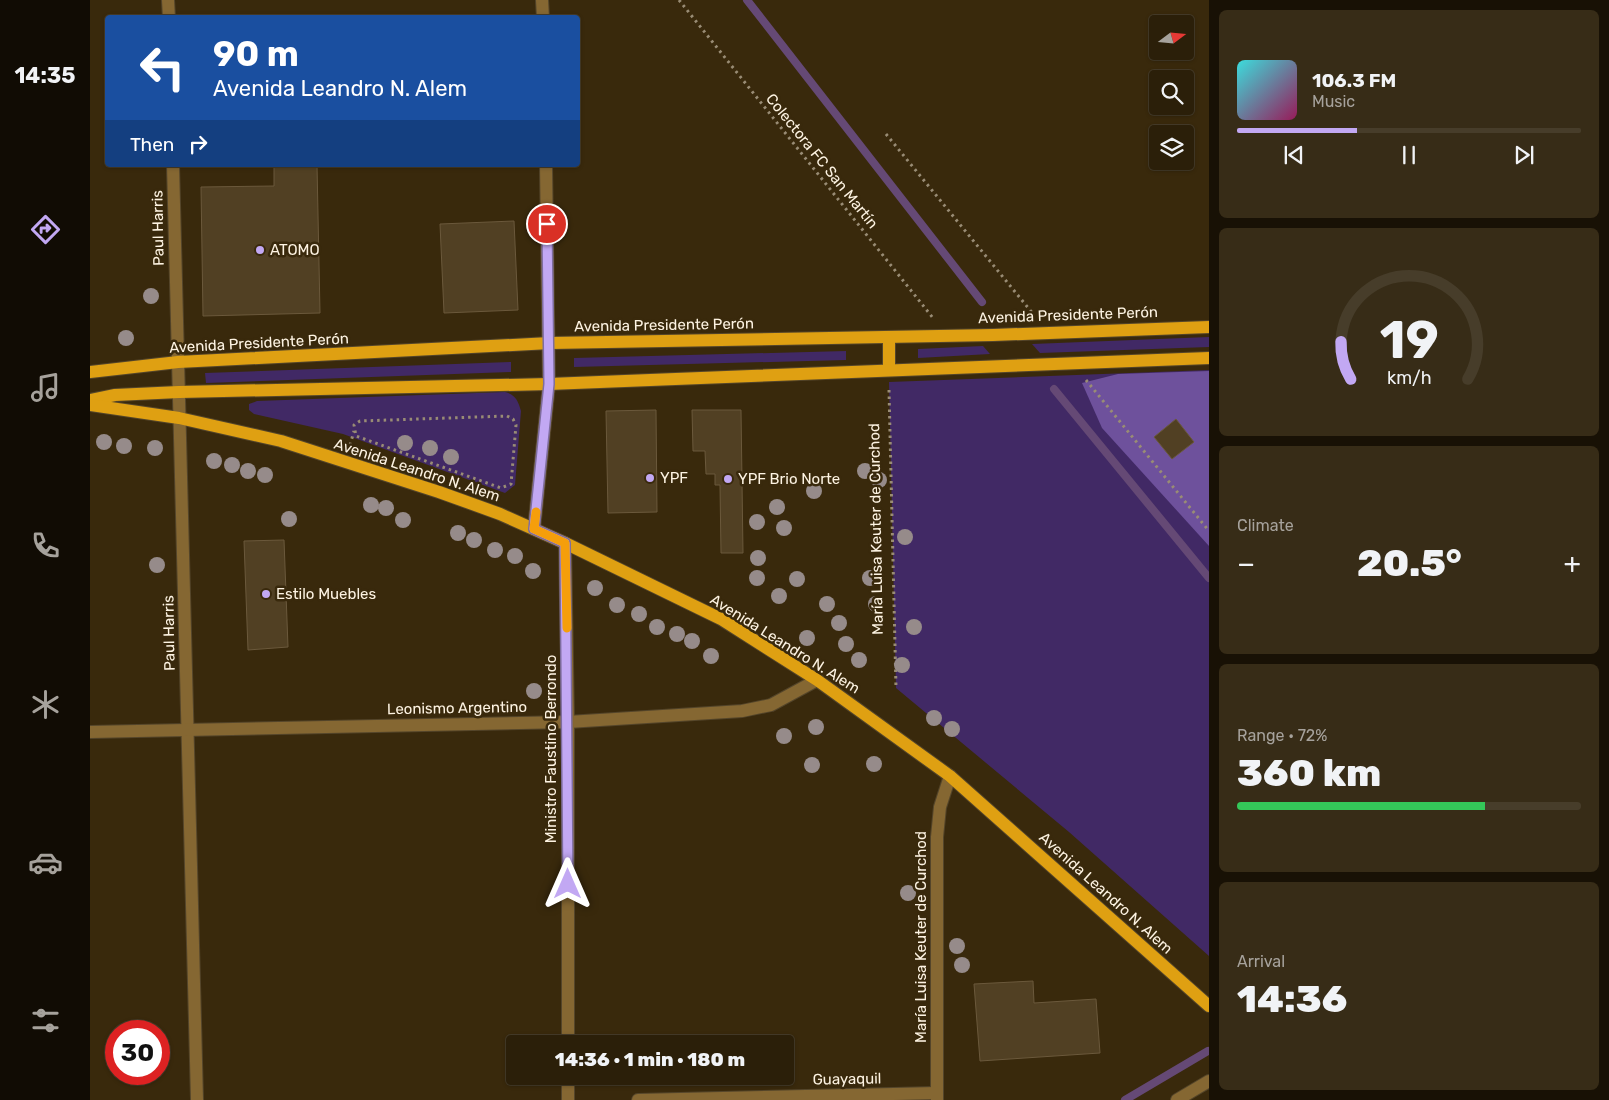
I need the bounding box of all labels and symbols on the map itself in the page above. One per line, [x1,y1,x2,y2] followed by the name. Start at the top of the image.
[1149,15,1194,60] north arrow
[762,90,882,232] street label: Colectora FC San Martín
[148,190,168,266] street label: Paul Harris
[526,203,568,245] pin
[270,241,320,259] place label: ATOMO
[254,244,266,256] marker: ATOMO
[978,303,1158,327] street label: Avenida Presidente Perón
[574,314,754,336] street label: Avenida Presidente Perón
[169,329,349,357] street label: Avenida Presidente Perón
[865,423,887,635] street label: María Luisa Keuter de Curchod
[332,435,502,505] street label: Avenida Leandro N. Alem
[660,469,688,487] place label: YPF
[738,470,840,488] place label: YPF Brio Norte
[644,472,656,484] marker: YPF
[722,473,734,485] marker: YPF Brio Norte
[276,585,376,603] place label: Estilo Muebles
[260,588,272,600] marker: Estilo Muebles
[707,590,863,698] street label: Avenida Leandro N. Alem
[159,595,179,671] street label: Paul Harris
[542,655,560,843] street label: Ministro Faustino Berrondo
[387,698,527,718] street label: Leonismo Argentino
[1036,828,1176,958] street label: Avenida Leandro N. Alem
[912,831,930,1043] street label: María Luisa Keuter de Curchod
[541,857,593,909] position arrow
[105,1020,170,1085] speed limit sign: 30
[812,1069,882,1089] street label: Guayaquil

